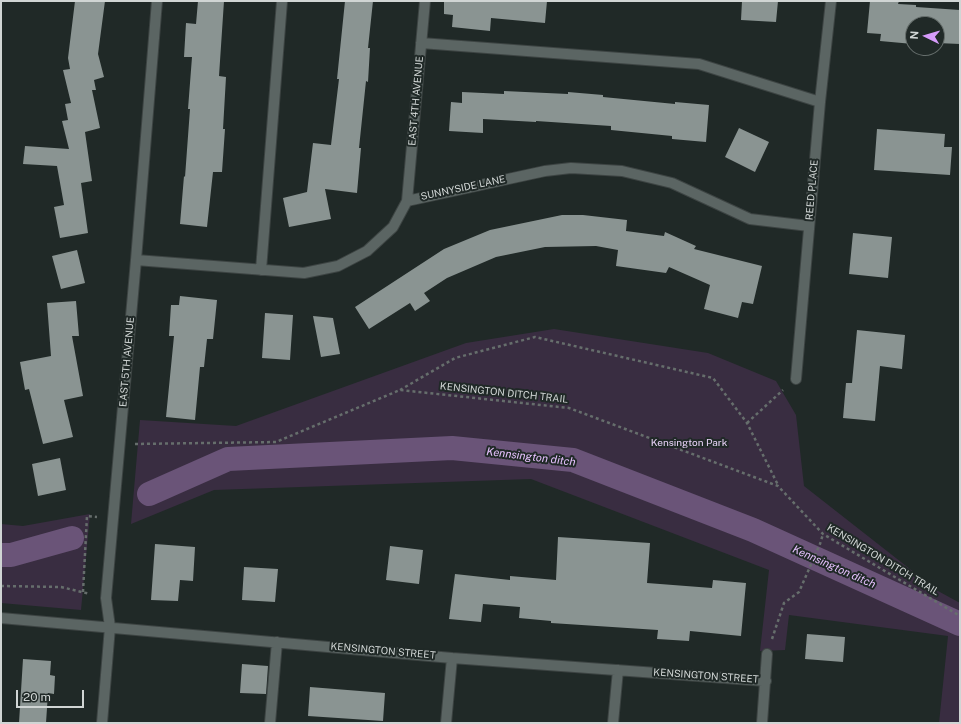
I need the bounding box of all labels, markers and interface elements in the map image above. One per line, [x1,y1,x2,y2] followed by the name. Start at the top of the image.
[905,16,945,56] north arrow
[908,30,920,40] text: N
[406,56,426,146] street label: EAST 4TH AVENUE
[803,159,821,221] street label: REED PLACE
[420,173,506,203] street label: SUNNYSIDE LANE
[117,317,137,407] street label: EAST 5TH AVENUE
[439,380,569,406] street label: KENSINGTON DITCH TRAIL
[651,437,727,449] park label: Kensington Park
[486,445,576,469] water label: Kennsington ditch
[825,522,941,598] street label: KENSINGTON DITCH TRAIL
[790,543,878,591] water label: Kennsington ditch
[330,640,436,662] street label: KENSINGTON STREET
[653,666,759,686] street label: KENSINGTON STREET
[18,682,86,708] scale bar
[23,690,51,704] text: 20 m

